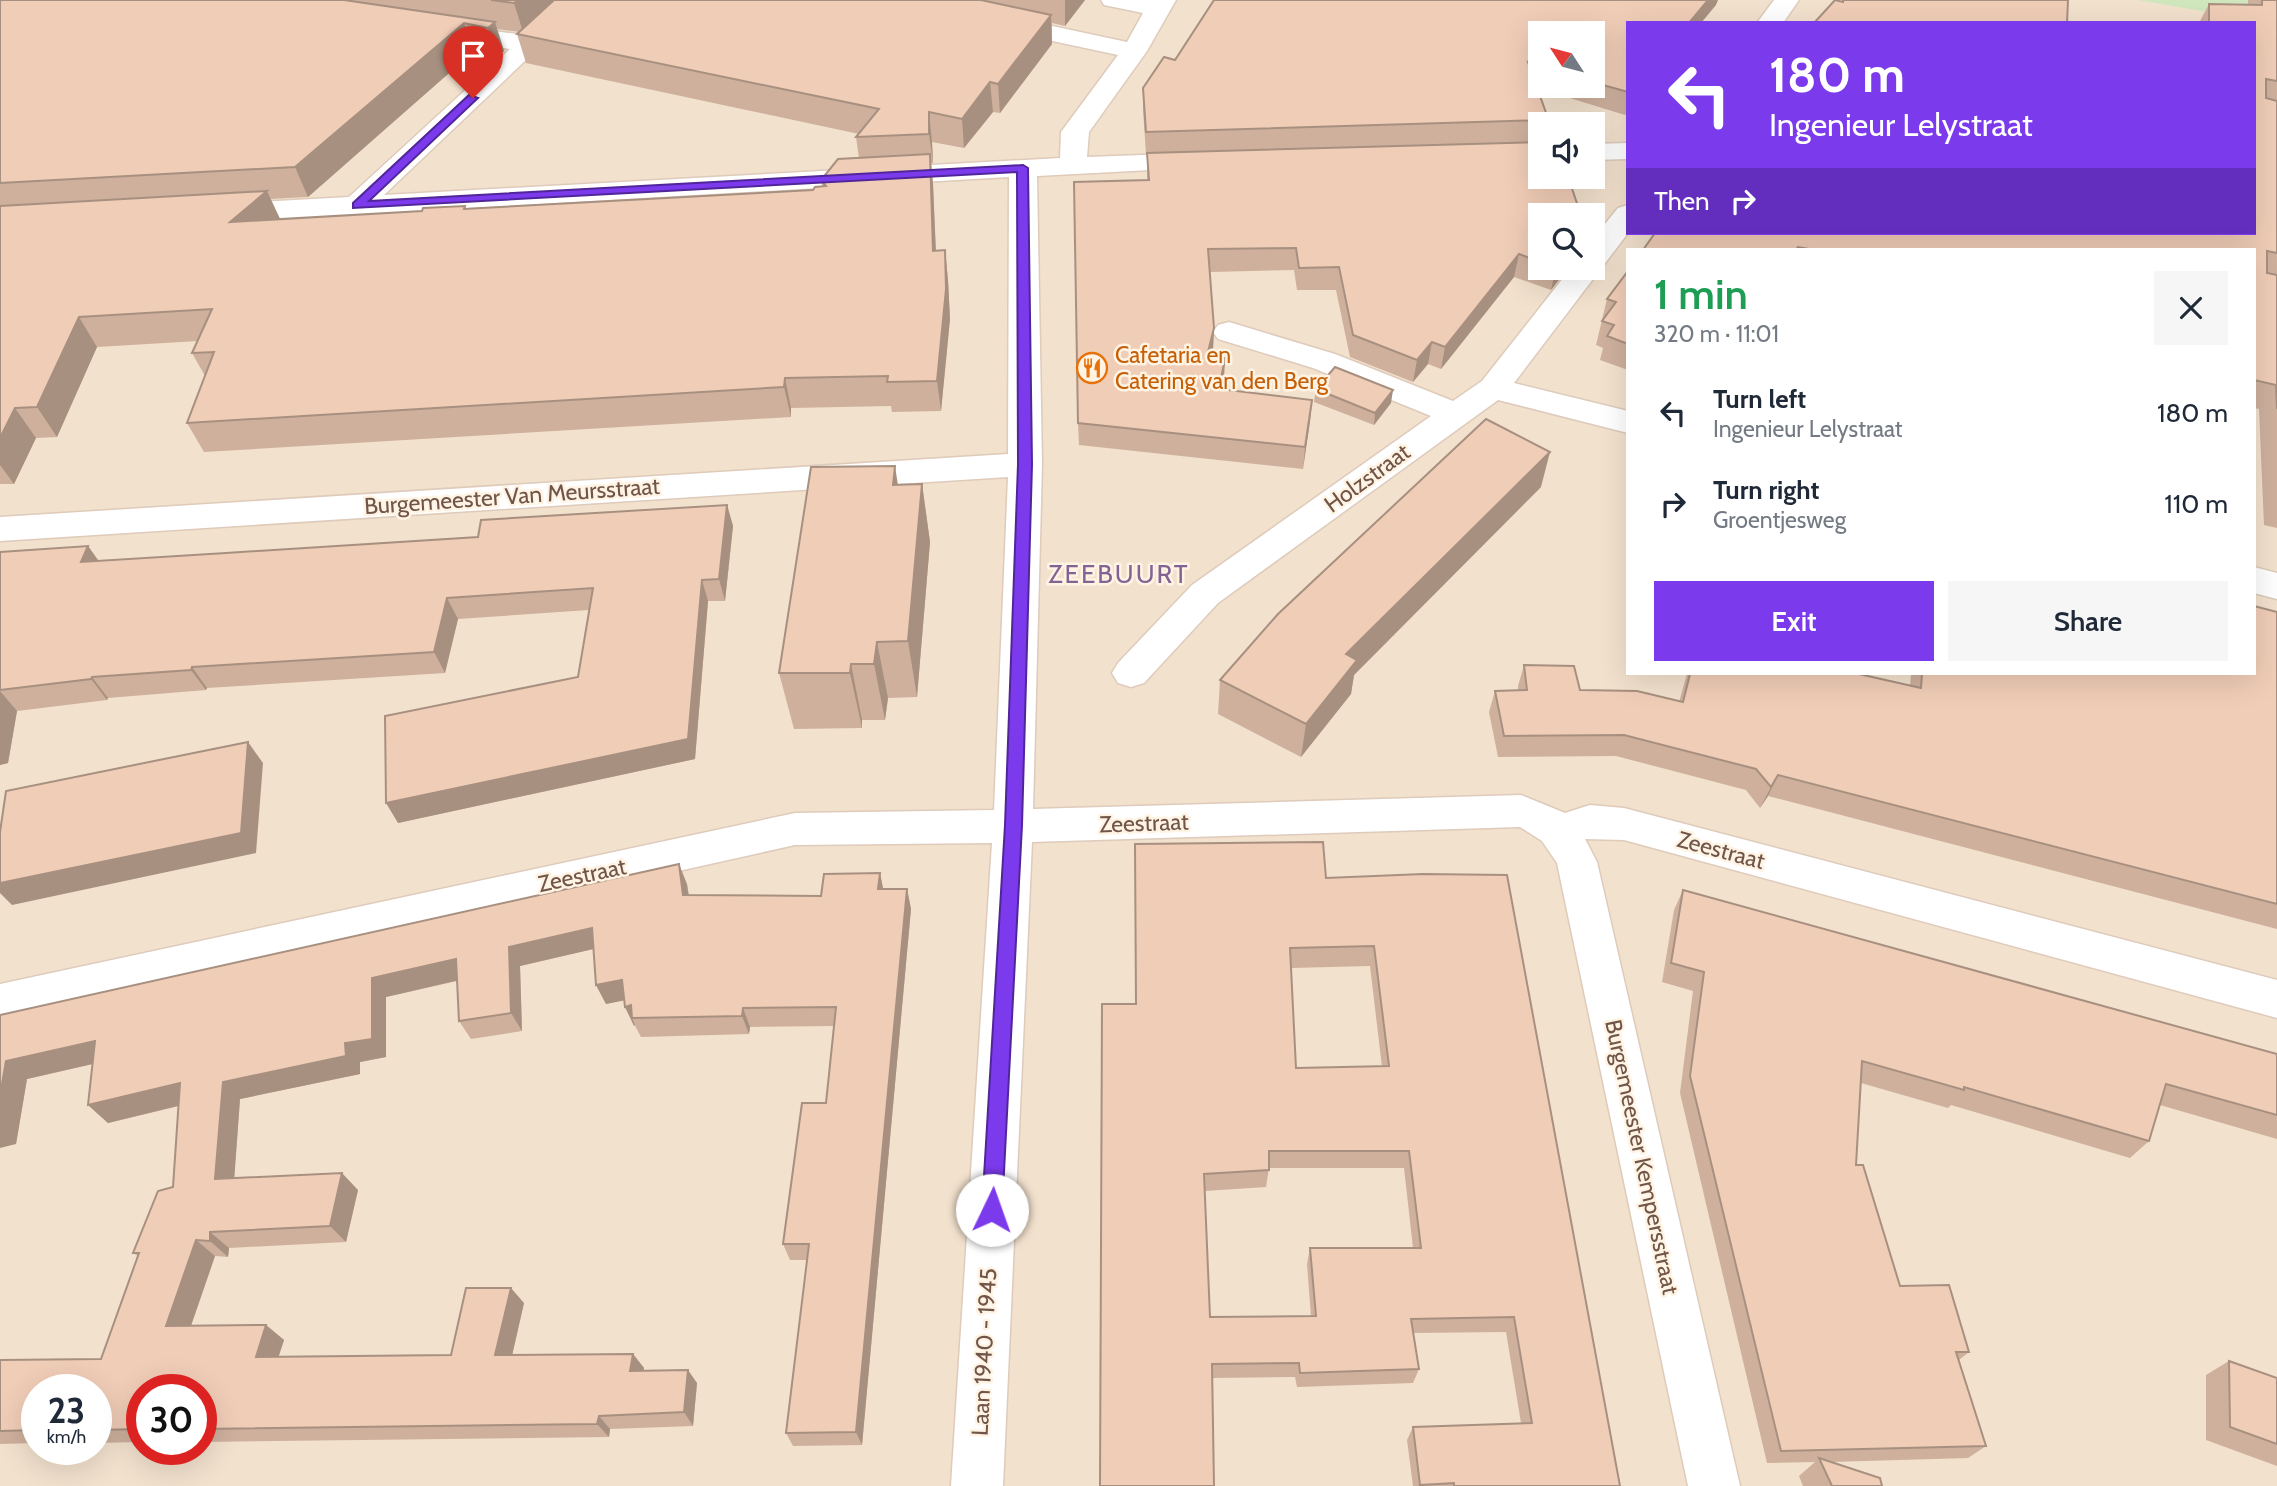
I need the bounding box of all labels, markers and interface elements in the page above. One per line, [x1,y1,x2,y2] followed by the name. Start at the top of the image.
[1528,21,1605,98] north arrow
[1528,21,1605,280] map controls
[443,26,503,98] pin
[454,37,492,75] icon: arrive
[1769,45,1905,104] text: 180 m
[1654,49,1745,140] icon: left
[1769,105,2033,144] text: Ingenieur Lelystraat
[1528,112,1605,189] button: sound
[1724,182,1762,220] icon: right
[1654,185,1710,217] text: Then
[1528,203,1605,280] button: search
[1654,268,1748,320] text: 1 min
[2154,271,2228,345] button: close
[1654,320,1779,348] text: 320 m · 11:01
[1115,341,1329,395] place label: Cafetaria en Catering van den Berg
[1075,351,1109,385] restaurant icon: Cafetaria en Catering van den Berg
[1713,383,1806,415] text: Turn left
[1654,394,1692,432] icon: left
[2157,397,2228,429] text: 180 m
[1713,415,1903,443] text: Ingenieur Lelystraat
[1319,437,1415,518] street label: Holzstraat
[363,472,661,520] street label: Burgemeester Van Meursstraat
[1713,474,1819,506] text: Turn right
[1654,485,1692,523] icon: right
[2164,488,2228,520] text: 110 m
[1713,506,1846,534] text: Groentjesweg
[1048,558,1190,590] district label: ZEEBUURT
[1654,581,1934,661] button: Exit
[1948,581,2228,661] button: Share
[1099,807,1189,839] street label: Zeestraat
[1674,825,1768,875] street label: Zeestraat
[535,852,629,898] street label: Zeestraat
[1599,1017,1685,1297] street label: Burgemeester Kempersstraat
[955,1173,1029,1247] position arrow
[966,1267,1002,1437] street label: Laan 1940 - 1945
[126,1374,217,1465] speed limit sign: 30
[48,1389,85,1432] text: 23
[47,1426,86,1448] text: km/h

